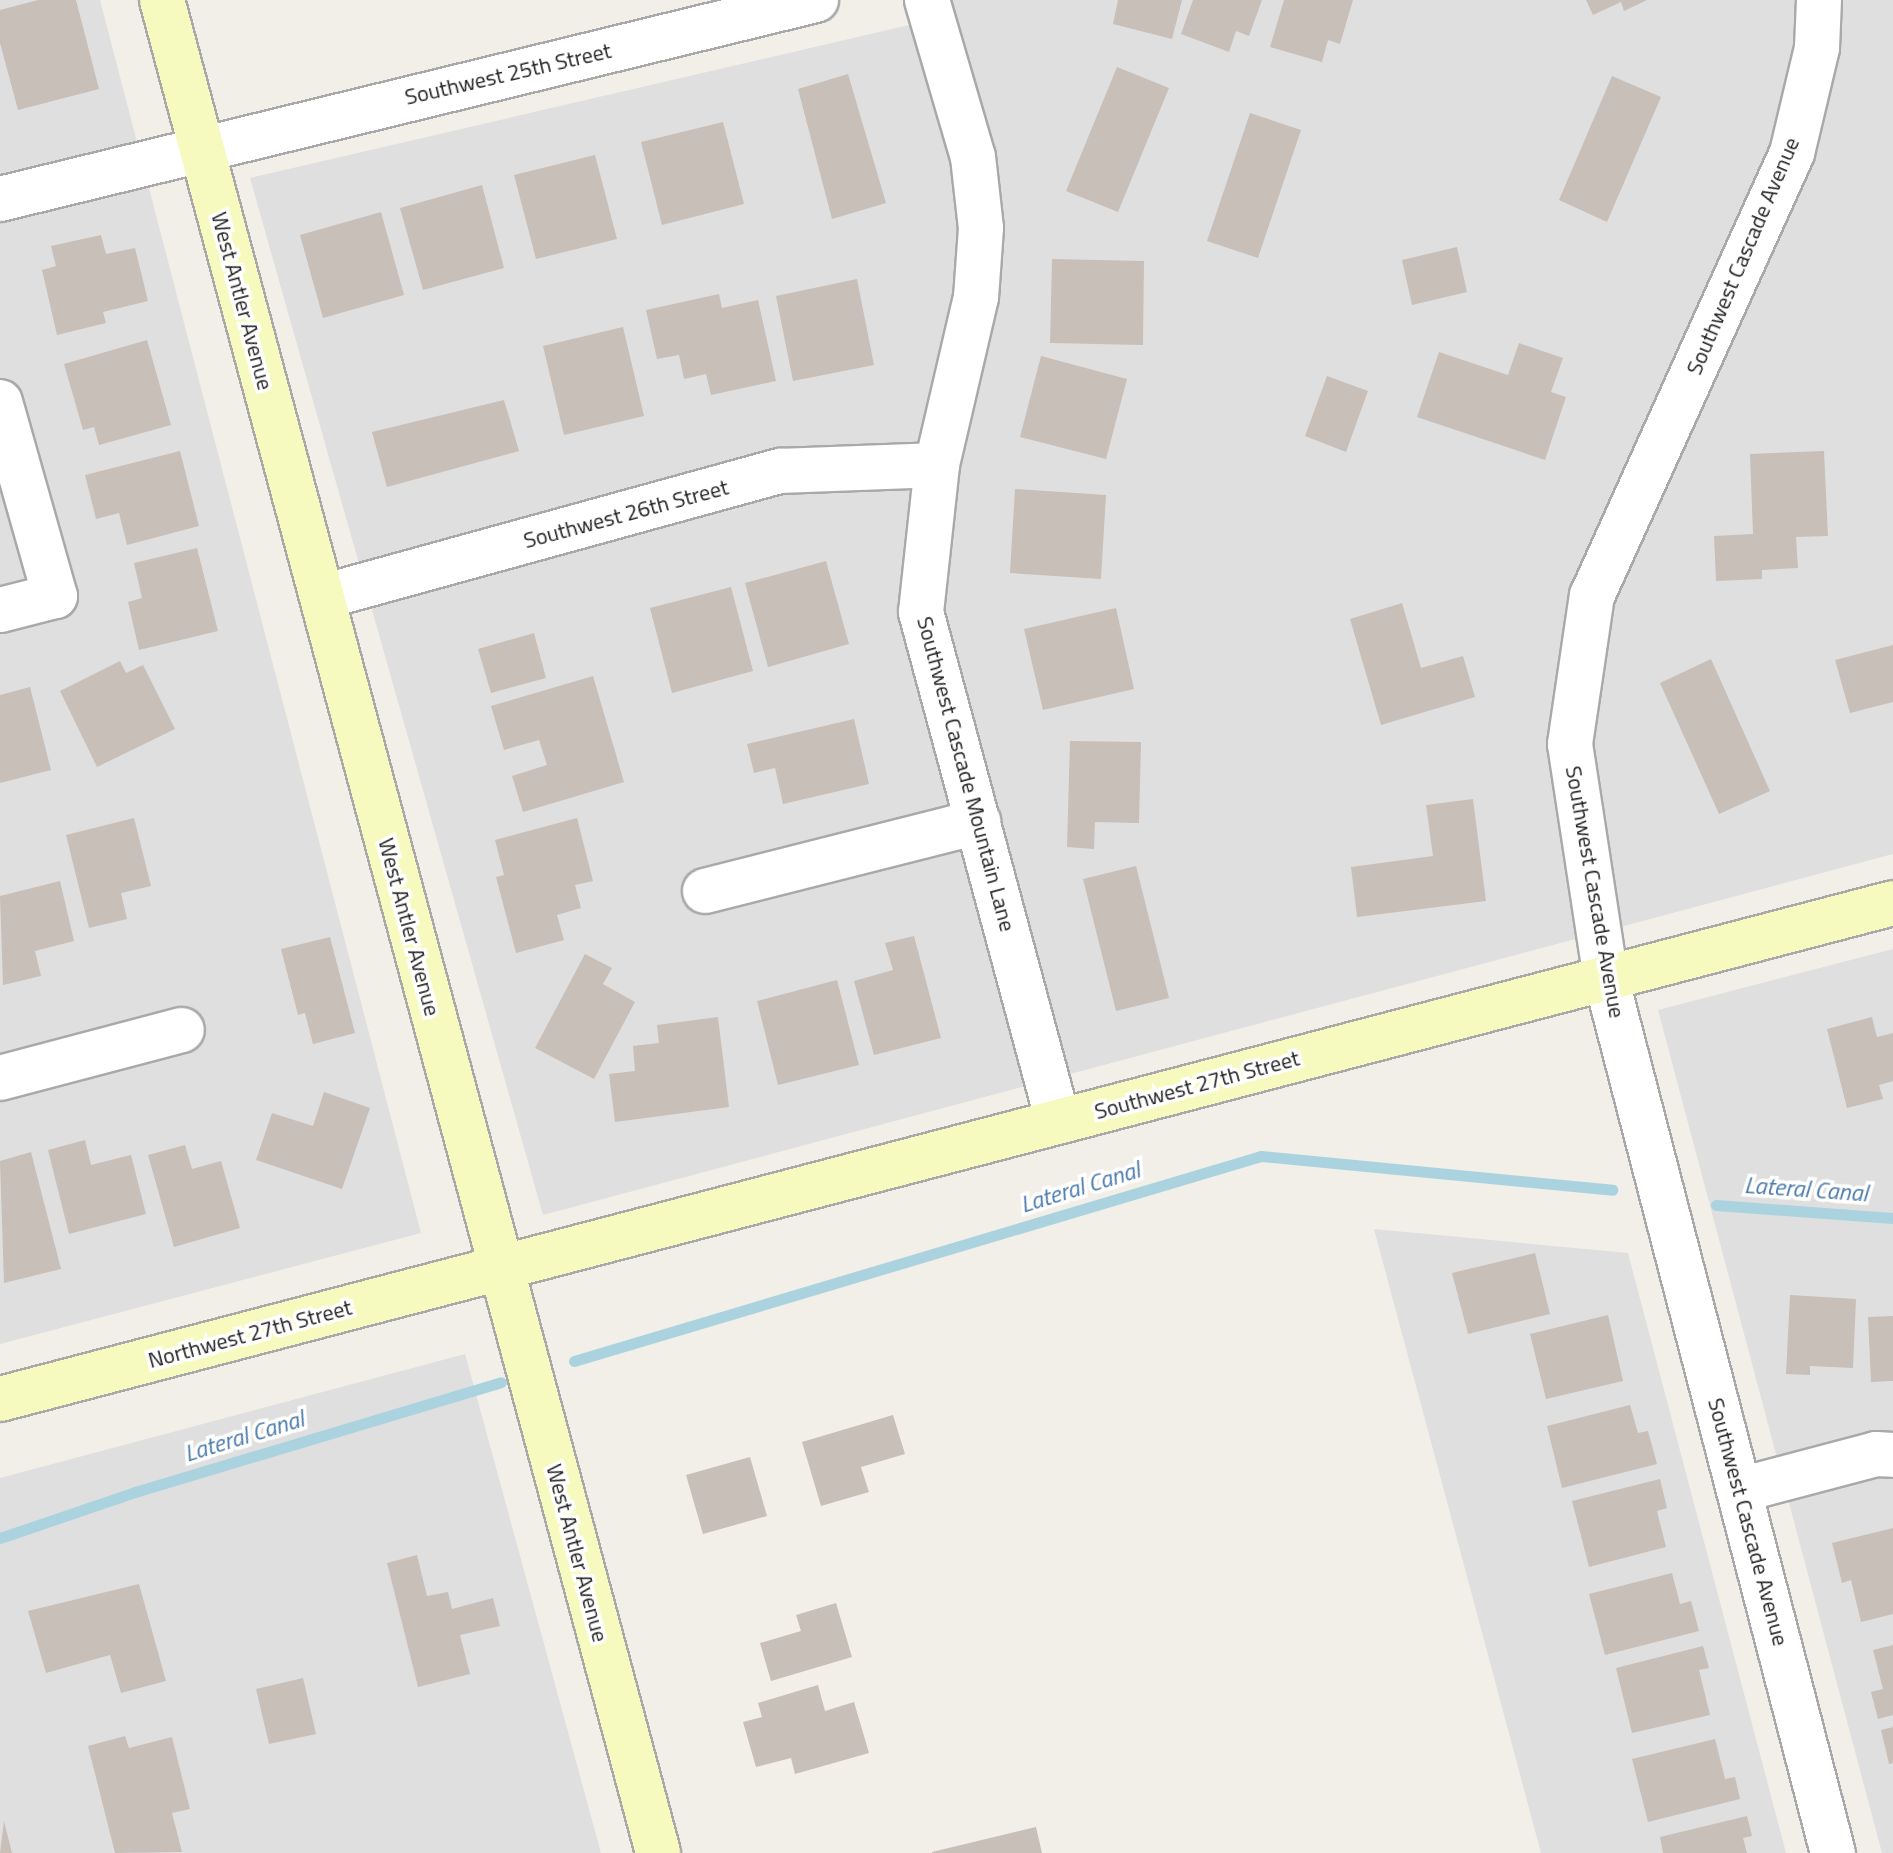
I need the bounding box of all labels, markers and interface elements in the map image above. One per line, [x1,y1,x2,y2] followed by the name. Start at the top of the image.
[402,37,614,111] street label: Southwest 25th Street
[1681,133,1805,379] street label: Southwest Cascade Avenue
[206,209,278,393] street label: West Antler Avenue
[521,474,731,554] street label: Southwest 26th Street
[911,614,1021,934] street label: Southwest Cascade Mountain Lane
[1560,764,1630,1020] street label: Southwest Cascade Avenue
[373,835,445,1019] street label: West Antler Avenue
[1092,1045,1302,1125] street label: Southwest 27th Street
[1017,1155,1143,1219] water label: Lateral Canal
[1743,1170,1869,1208] water label: Lateral Canal
[145,1294,355,1374] street label: Northwest 27th Street
[1702,1395,1794,1649] street label: Southwest Cascade Avenue
[181,1404,307,1468] water label: Lateral Canal
[541,1461,613,1645] street label: West Antler Avenue

